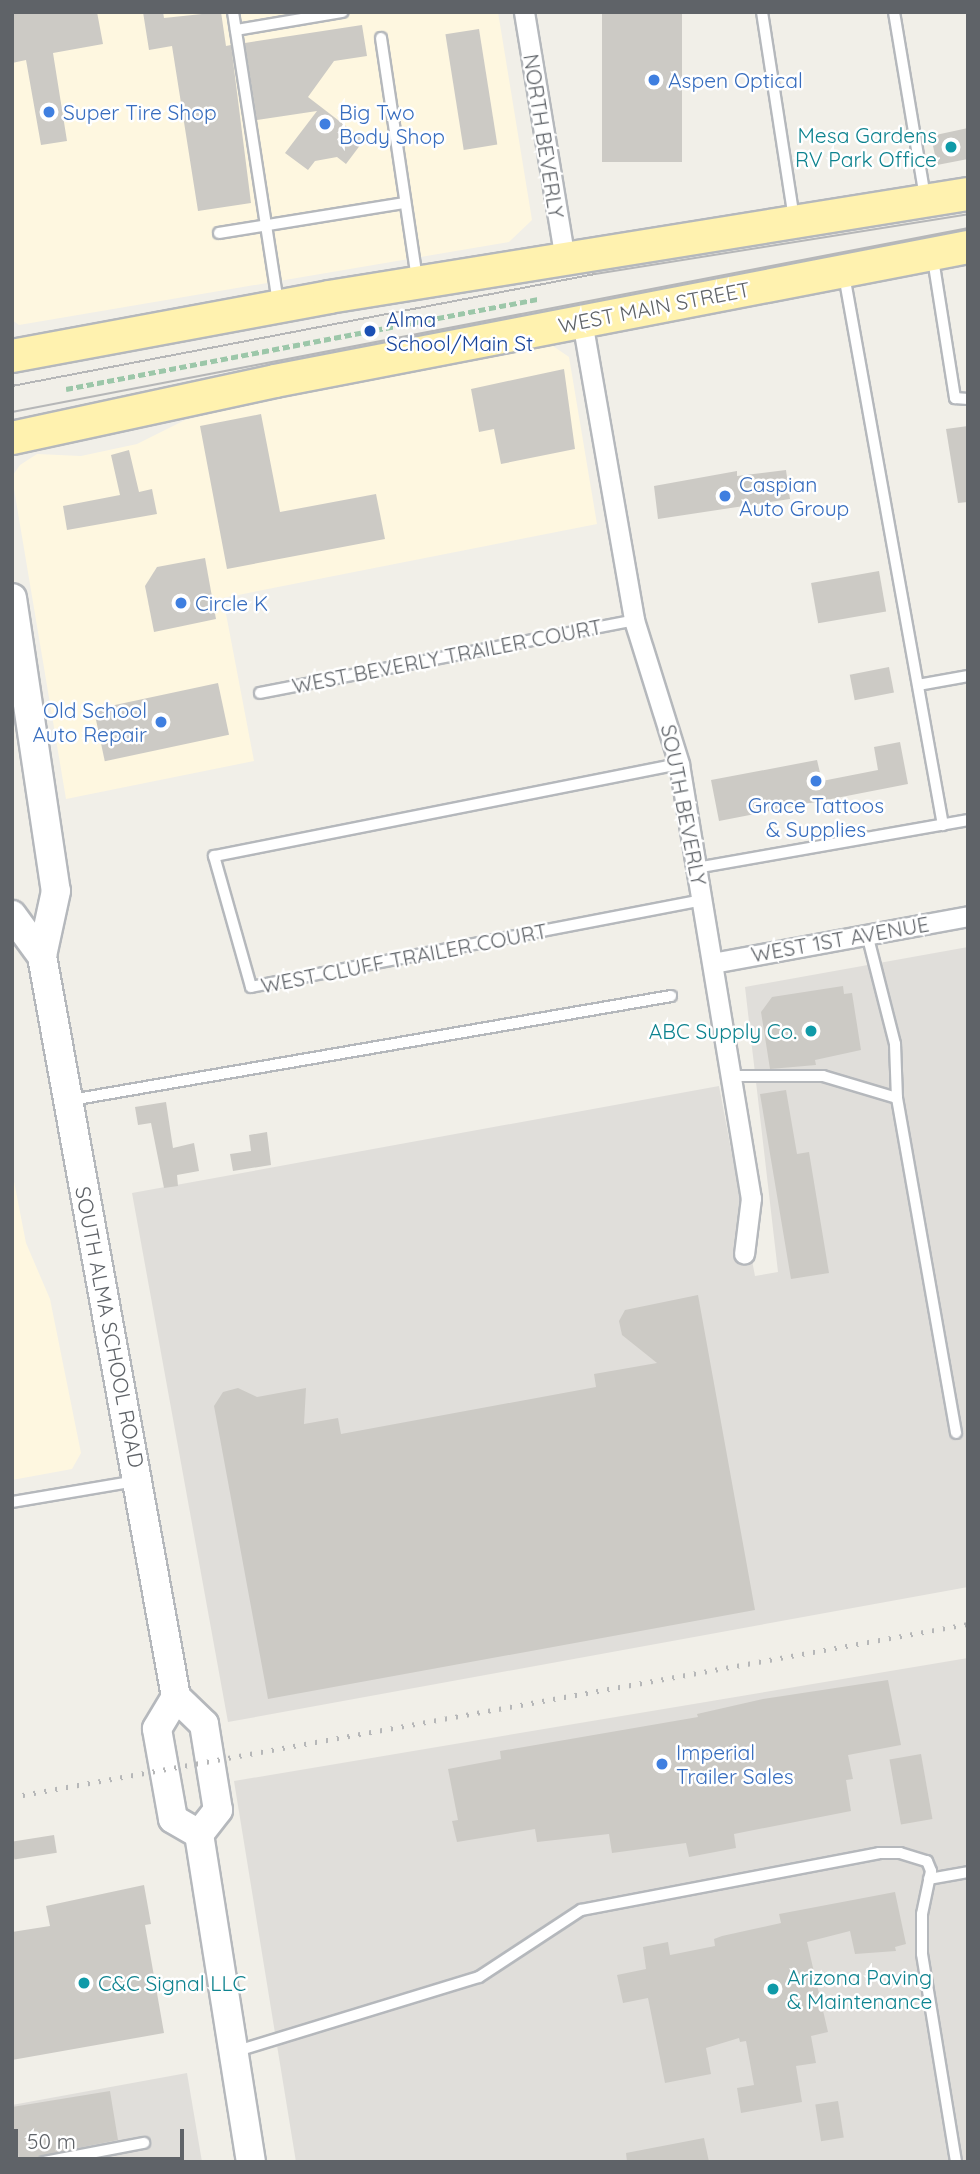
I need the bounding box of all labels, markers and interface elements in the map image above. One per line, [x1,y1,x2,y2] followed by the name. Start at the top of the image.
[519,52,569,220] street label: NORTH BEVERLY
[668,67,803,93] place label: Aspen Optical
[646,72,662,88] marker: Aspen Optical
[63,99,217,125] place label: Super Tire Shop
[339,99,445,149] place label: Big Two Body Shop
[41,104,57,120] marker: Super Tire Shop
[317,116,333,132] marker: Big Two Body Shop
[795,122,937,172] place label: Mesa Gardens RV Park Office
[943,139,959,155] marker: Mesa Gardens RV Park Office
[556,276,752,338] street label: WEST MAIN STREET
[386,306,533,356] place label: Alma School/Main St
[360,321,380,341] marker: Alma School/Main St
[739,471,849,521] place label: Caspian Auto Group
[717,488,733,504] marker: Caspian Auto Group
[195,590,268,616] place label: Circle K
[173,595,189,611] marker: Circle K
[290,614,604,698] street label: WEST BEVERLY TRAILER COURT
[32,697,147,747] place label: Old School Auto Repair
[153,714,169,730] marker: Old School Auto Repair
[656,722,712,888] street label: SOUTH BEVERLY
[808,773,824,789] marker: Grace Tattoos & Supplies
[748,792,884,842] place label: Grace Tattoos & Supplies
[749,911,931,967] street label: WEST 1ST AVENUE
[259,918,549,998] street label: WEST CLUFF TRAILER COURT
[649,1018,797,1044] place label: ABC Supply Co.
[803,1023,819,1039] marker: ABC Supply Co.
[70,1184,150,1470] street label: SOUTH ALMA SCHOOL ROAD
[676,1739,794,1789] place label: Imperial Trailer Sales
[654,1756,670,1772] marker: Imperial Trailer Sales
[787,1964,932,2014] place label: Arizona Paving & Maintenance
[98,1970,246,1996] place label: C&C Signal LLC
[76,1975,92,1991] marker: C&C Signal LLC
[765,1981,781,1997] marker: Arizona Paving & Maintenance
[18,2114,187,2158] scale bar
[27,2128,76,2154] text: 50 m

